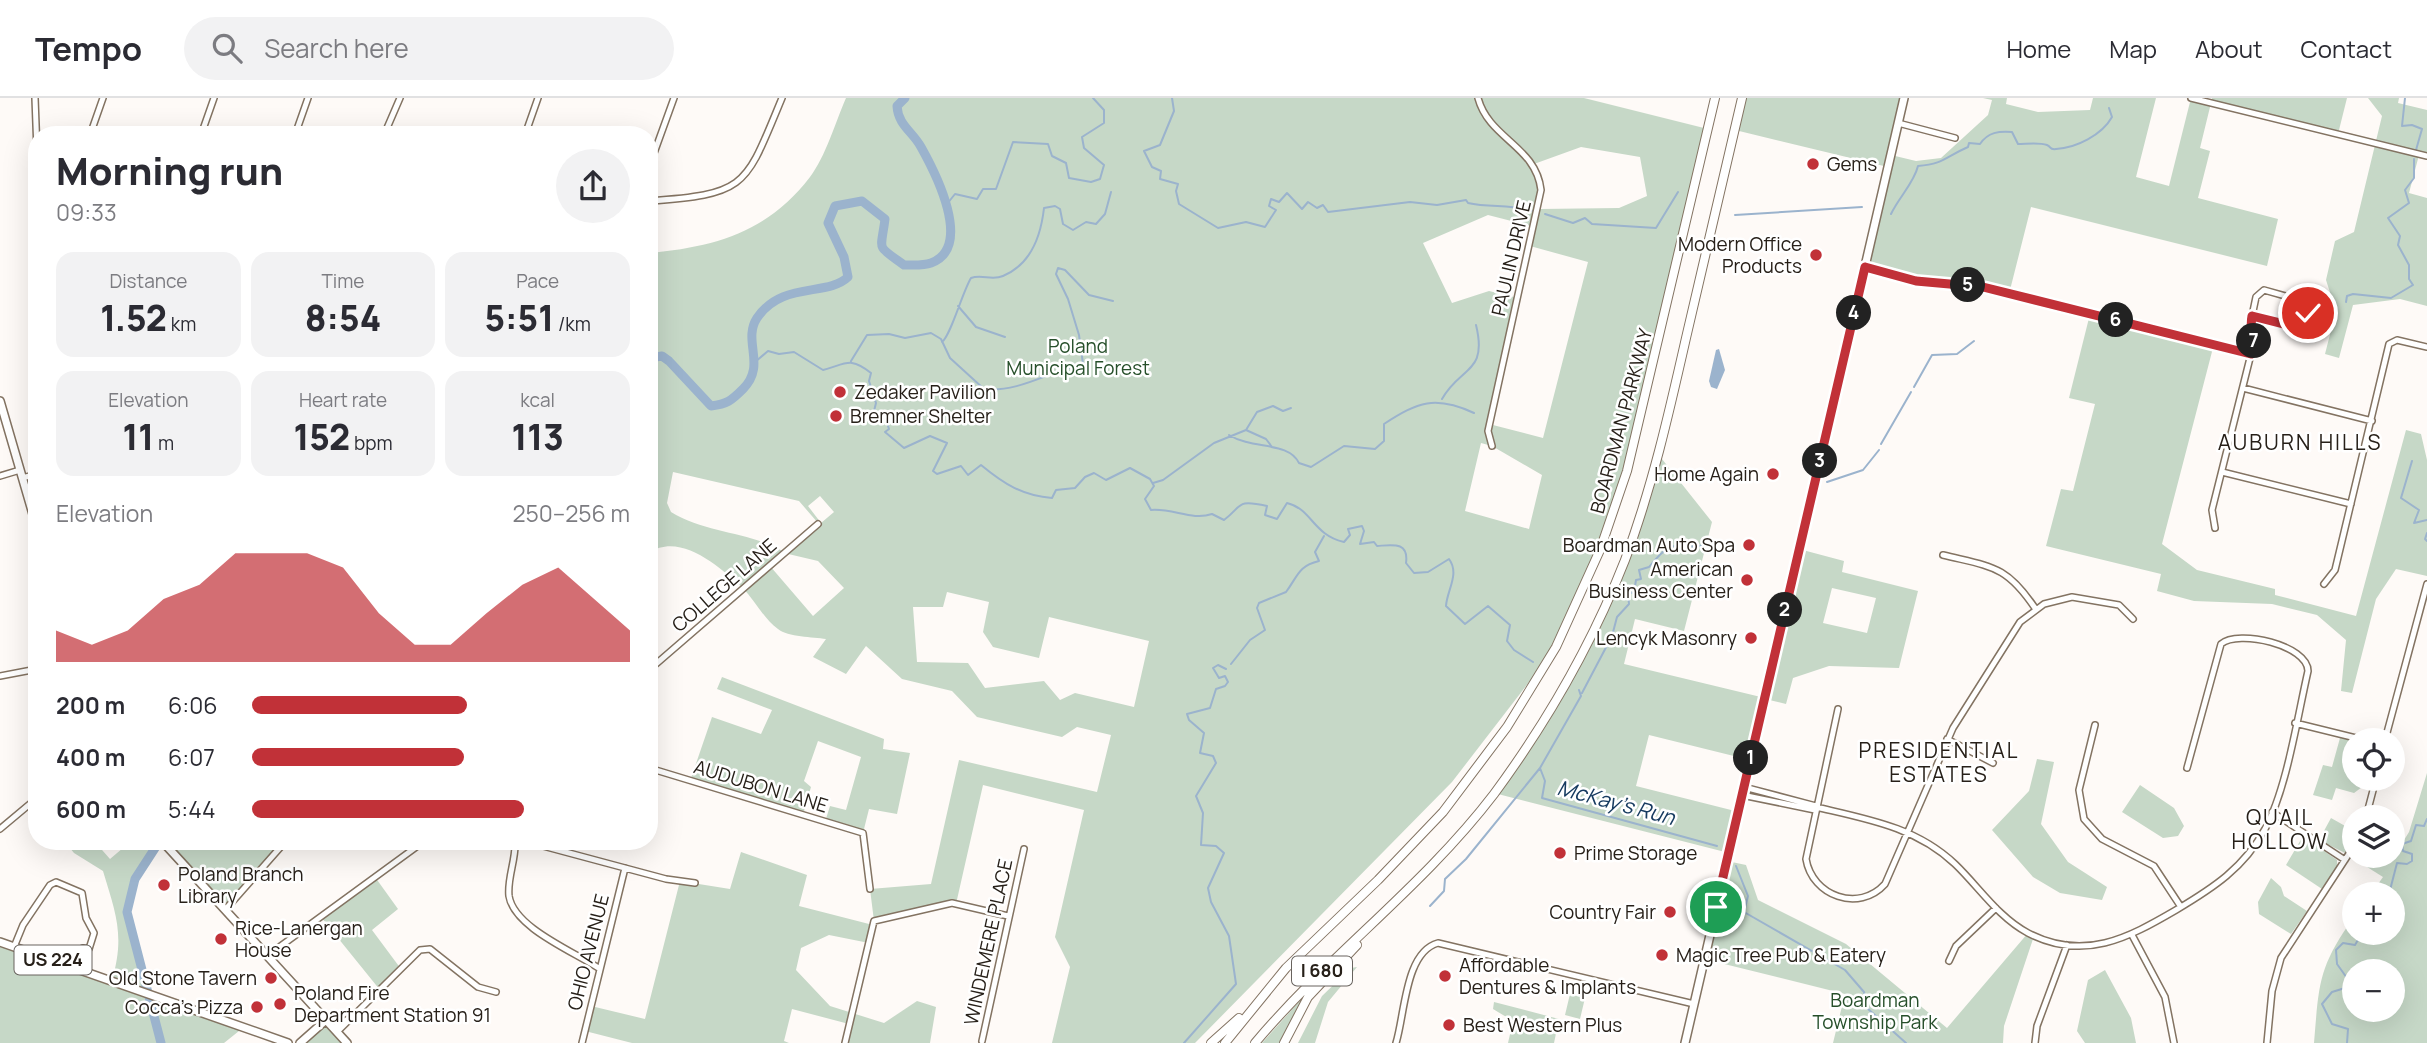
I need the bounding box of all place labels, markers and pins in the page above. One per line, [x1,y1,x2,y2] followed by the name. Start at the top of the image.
[1827,151,1877,177] place label: Gems
[1805,156,1821,172] marker: Gems
[1678,231,1802,279] place label: Modern Office Products
[1808,247,1824,263] marker: Modern Office Products
[1951,268,1986,302] pin: 5
[2278,283,2338,343] pin
[1836,296,1871,330] pin: 4
[2098,302,2134,338] pin: 6
[2236,324,2272,358] pin: 7
[854,379,996,405] place label: Zedaker Pavilion
[832,384,848,400] marker: Zedaker Pavilion
[850,403,992,429] place label: Bremner Shelter
[828,408,844,424] marker: Bremner Shelter
[1802,444,1838,478] pin: 3
[1654,461,1759,487] place label: Home Again
[1765,466,1781,482] marker: Home Again
[1563,532,1735,558] place label: Boardman Auto Spa
[1741,537,1757,553] marker: Boardman Auto Spa
[1589,556,1733,604] place label: American Business Center
[1739,572,1755,588] marker: American Business Center
[1768,592,1802,628] pin: 2
[1596,625,1737,651] place label: Lencyk Masonry
[1743,630,1759,646] marker: Lencyk Masonry
[1734,740,1768,776] pin: 1
[1574,840,1697,866] place label: Prime Storage
[1552,845,1568,861] marker: Prime Storage
[178,861,304,909] place label: Poland Branch Library
[156,877,172,893] marker: Poland Branch Library
[1686,877,1746,937] pin
[1549,899,1656,925] place label: Country Fair
[1662,904,1678,920] marker: Country Fair
[235,915,363,963] place label: Rice-Lanergan House
[213,931,229,947] marker: Rice-Lanergan House
[1676,942,1886,968] place label: Magic Tree Pub & Eatery
[1654,947,1670,963] marker: Magic Tree Pub & Eatery
[1459,952,1636,1000] place label: Affordable Dentures & Implants
[109,965,257,991] place label: Old Stone Tavern
[1437,968,1453,984] marker: Affordable Dentures & Implants
[263,970,279,986] marker: Old Stone Tavern
[294,980,491,1028] place label: Poland Fire Department Station 91
[125,994,243,1020] place label: Cocca's Pizza
[272,996,288,1012] marker: Poland Fire Department Station 91
[249,999,265,1015] marker: Cocca's Pizza
[1463,1012,1622,1038] place label: Best Western Plus
[1441,1017,1457,1033] marker: Best Western Plus

